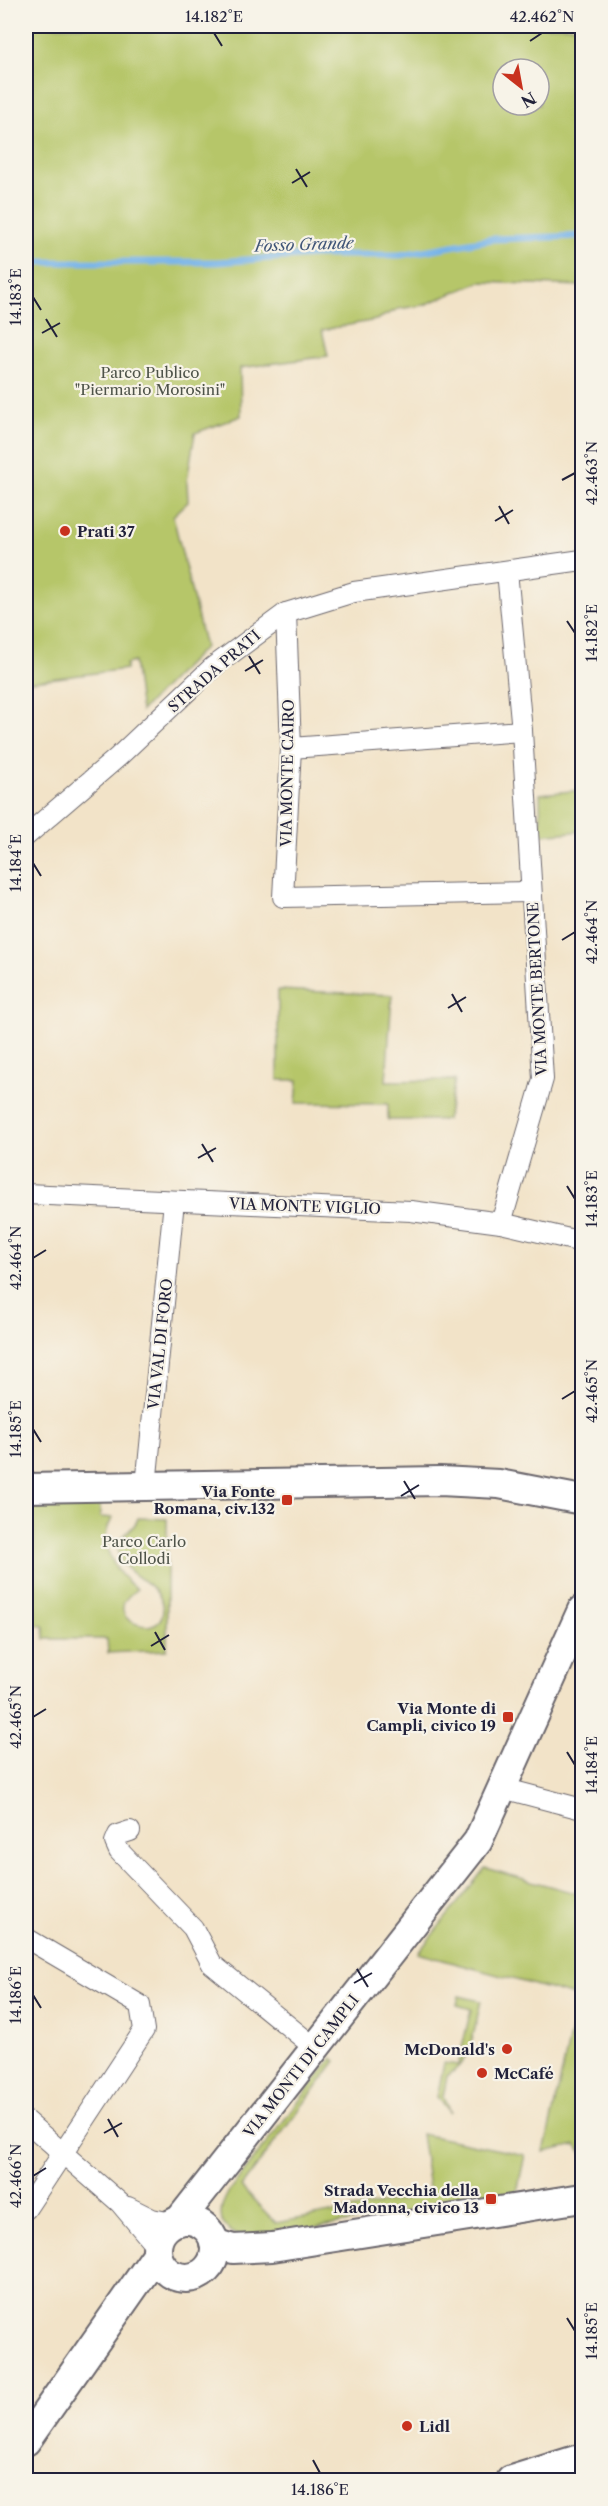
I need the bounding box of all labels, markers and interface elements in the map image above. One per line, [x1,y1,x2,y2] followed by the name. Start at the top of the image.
[185,7,243,26] text: 14.182°E
[510,7,574,26] text: 42.462°N
[491,57,551,117] north arrow
[518,88,540,112] text: N
[252,232,355,256] water label: Fosso Grande
[6,268,25,326] text: 14.183°E
[75,363,225,399] park label: Parco Publico "Piermario Morosini"
[582,441,601,505] text: 42.463°N
[77,522,135,541] place label: Prati 37
[58,524,72,538] marker: Prati 37
[582,604,601,662] text: 14.182°E
[164,626,264,716] street label: STRADA PRATI
[276,699,298,848] street label: VIA MONTE CAIRO
[6,834,25,892] text: 14.184°E
[582,900,601,964] text: 42.464°N
[523,902,551,1077] street label: VIA MONTE BERTONE
[582,1170,601,1228] text: 14.183°E
[228,1194,381,1218] street label: VIA MONTE VIGLIO
[6,1226,25,1290] text: 42.464°N
[144,1278,176,1411] street label: VIA VAL DI FORO
[582,1359,601,1423] text: 42.465°N
[6,1400,25,1458] text: 14.185°E
[153,1482,275,1518] place label: Via Fonte Romana, civ.132
[280,1493,294,1507] marker: Via Fonte Romana, civ.132
[102,1532,186,1568] park label: Parco Carlo Collodi
[6,1685,25,1749] text: 42.465°N
[366,1699,497,1735] place label: Via Monte di Campli, civico 19
[501,1710,515,1724] marker: Via Monte di Campli, civico 19
[582,1736,601,1794] text: 14.184°E
[6,1966,25,2024] text: 14.186°E
[239,1991,363,2142] street label: VIA MONTI DI CAMPLI
[404,2040,495,2059] place label: McDonald's
[500,2042,514,2056] marker: McDonald's
[494,2064,554,2083] place label: McCafé
[475,2066,489,2080] marker: McCafé
[6,2144,25,2208] text: 42.466°N
[324,2181,479,2217] place label: Strada Vecchia della Madonna, civico 13
[484,2192,498,2206] marker: Strada Vecchia della Madonna, civico 13
[582,2302,601,2360] text: 14.185°E
[419,2417,450,2436] place label: Lidl
[400,2419,414,2433] marker: Lidl
[291,2480,349,2499] text: 14.186°E

